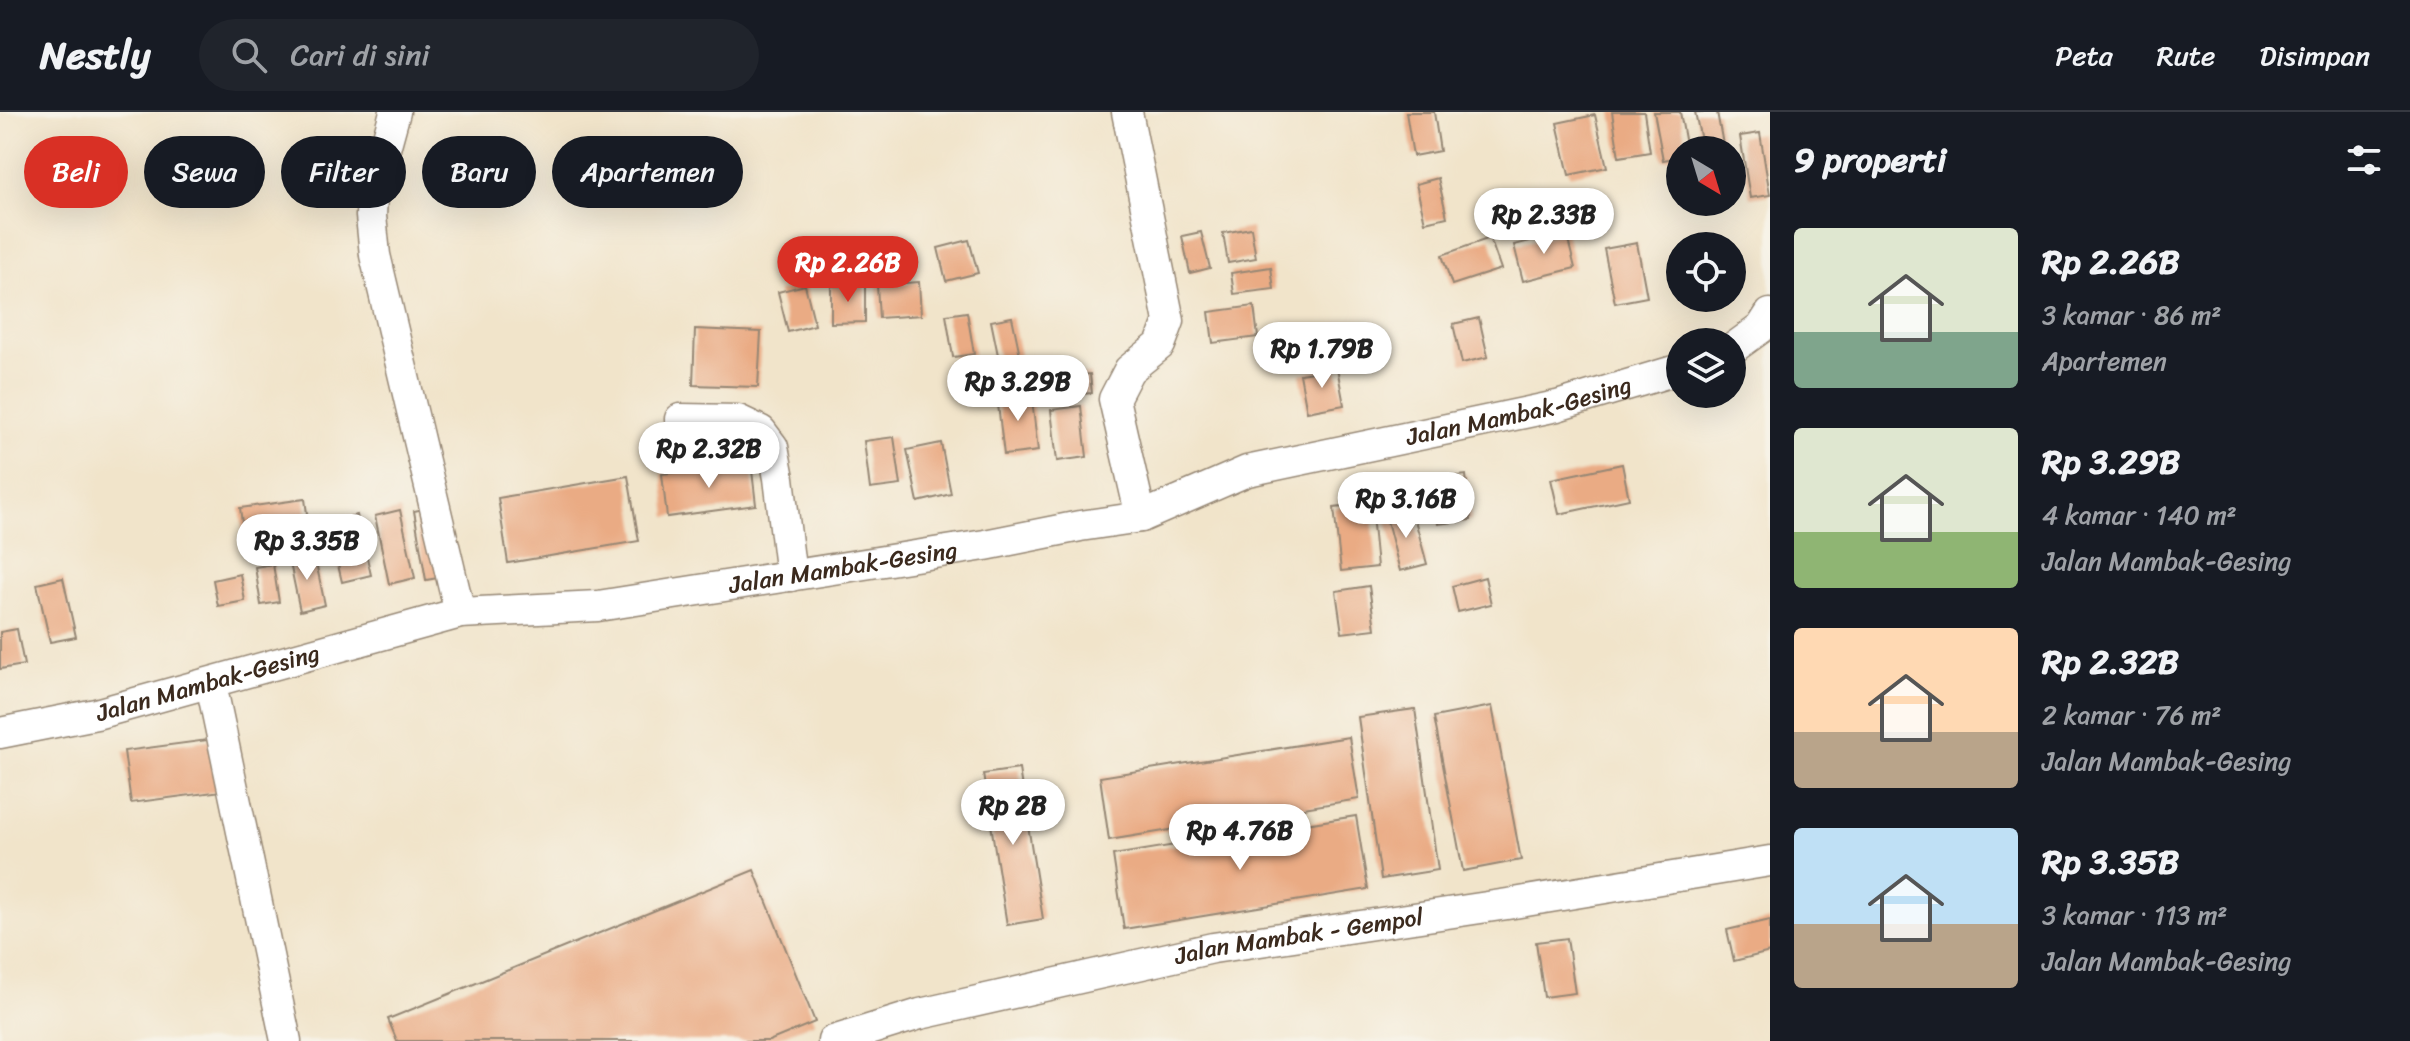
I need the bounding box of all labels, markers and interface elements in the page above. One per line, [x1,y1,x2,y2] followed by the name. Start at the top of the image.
[199,19,759,91] search box
[40,22,151,89] text: Nestly
[291,28,430,82] text: Cari di sini
[2055,31,2113,80] text: Peta
[2157,31,2215,80] text: Rute
[2259,31,2370,80] text: Disimpan
[227,33,271,77] icon: search
[1794,130,1947,190] text: 9 properti
[24,136,128,208] chip: Beli
[144,136,265,208] chip: Sewa
[281,136,406,208] chip: Filter
[422,136,536,208] chip: Baru
[552,136,743,208] chip: Apartemen
[1666,136,1746,216] north arrow
[1666,136,1746,408] map controls
[2342,138,2386,182] icon: filters
[1461,188,1627,256] pin: Rp 2.33B
[1492,191,1596,237] text: Rp 2.33B
[1666,232,1746,312] button: locate
[2042,232,2180,292] text: Rp 2.26B
[765,236,931,304] pin: Rp 2.26B
[795,239,901,285] text: Rp 2.26B
[1858,260,1954,356] icon: home
[2042,292,2221,338] text: 3 kamar · 86 m²
[1239,322,1405,390] pin: Rp 1.79B
[1271,325,1373,371] text: Rp 1.79B
[1666,328,1746,408] button: layers
[2042,338,2167,384] text: Apartemen
[935,355,1101,423] pin: Rp 3.29B
[965,358,1071,404] text: Rp 3.29B
[1401,364,1637,458] street label: Jalan Mambak-Gesing
[626,422,792,490] pin: Rp 2.32B
[657,425,761,471] text: Rp 2.32B
[2042,432,2180,492] text: Rp 3.29B
[1858,460,1954,556] icon: home
[1323,472,1489,540] pin: Rp 3.16B
[1356,475,1456,521] text: Rp 3.16B
[2042,492,2237,538] text: 4 kamar · 140 m²
[224,514,390,582] pin: Rp 3.35B
[255,517,359,563] text: Rp 3.35B
[725,529,960,606] street label: Jalan Mambak-Gesing
[2042,538,2291,584] text: Jalan Mambak-Gesing
[90,632,325,734] street label: Jalan Mambak-Gesing
[2042,632,2179,692] text: Rp 2.32B
[1858,660,1954,756] icon: home
[2042,692,2221,738] text: 2 kamar · 76 m²
[2042,738,2291,784] text: Jalan Mambak-Gesing
[957,779,1069,847] pin: Rp 2B
[979,782,1047,828] text: Rp 2B
[1157,804,1323,872] pin: Rp 4.76B
[1187,807,1293,853] text: Rp 4.76B
[2042,832,2179,892] text: Rp 3.35B
[1858,860,1954,956] icon: home
[2042,892,2228,938] text: 3 kamar · 113 m²
[1169,896,1427,977] street label: Jalan Mambak - Gempol
[2042,938,2291,984] text: Jalan Mambak-Gesing

